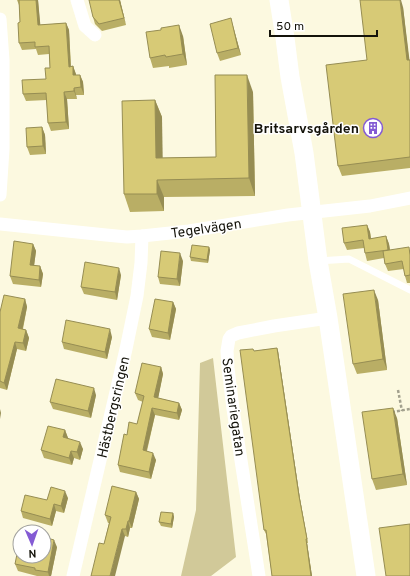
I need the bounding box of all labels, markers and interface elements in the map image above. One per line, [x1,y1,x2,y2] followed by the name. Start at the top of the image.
[270,12,377,38] scale bar
[276,19,304,35] text: 50 m
[362,117,384,139] building icon: Britsarvsgården
[254,121,359,138] place label: Britsarvsgården
[170,216,243,243] street label: Tegelvägen
[94,355,134,460] street label: Hästbergsringen
[217,357,248,457] street label: Seminariegatan
[12,524,52,564] north arrow
[28,546,37,560] text: N

